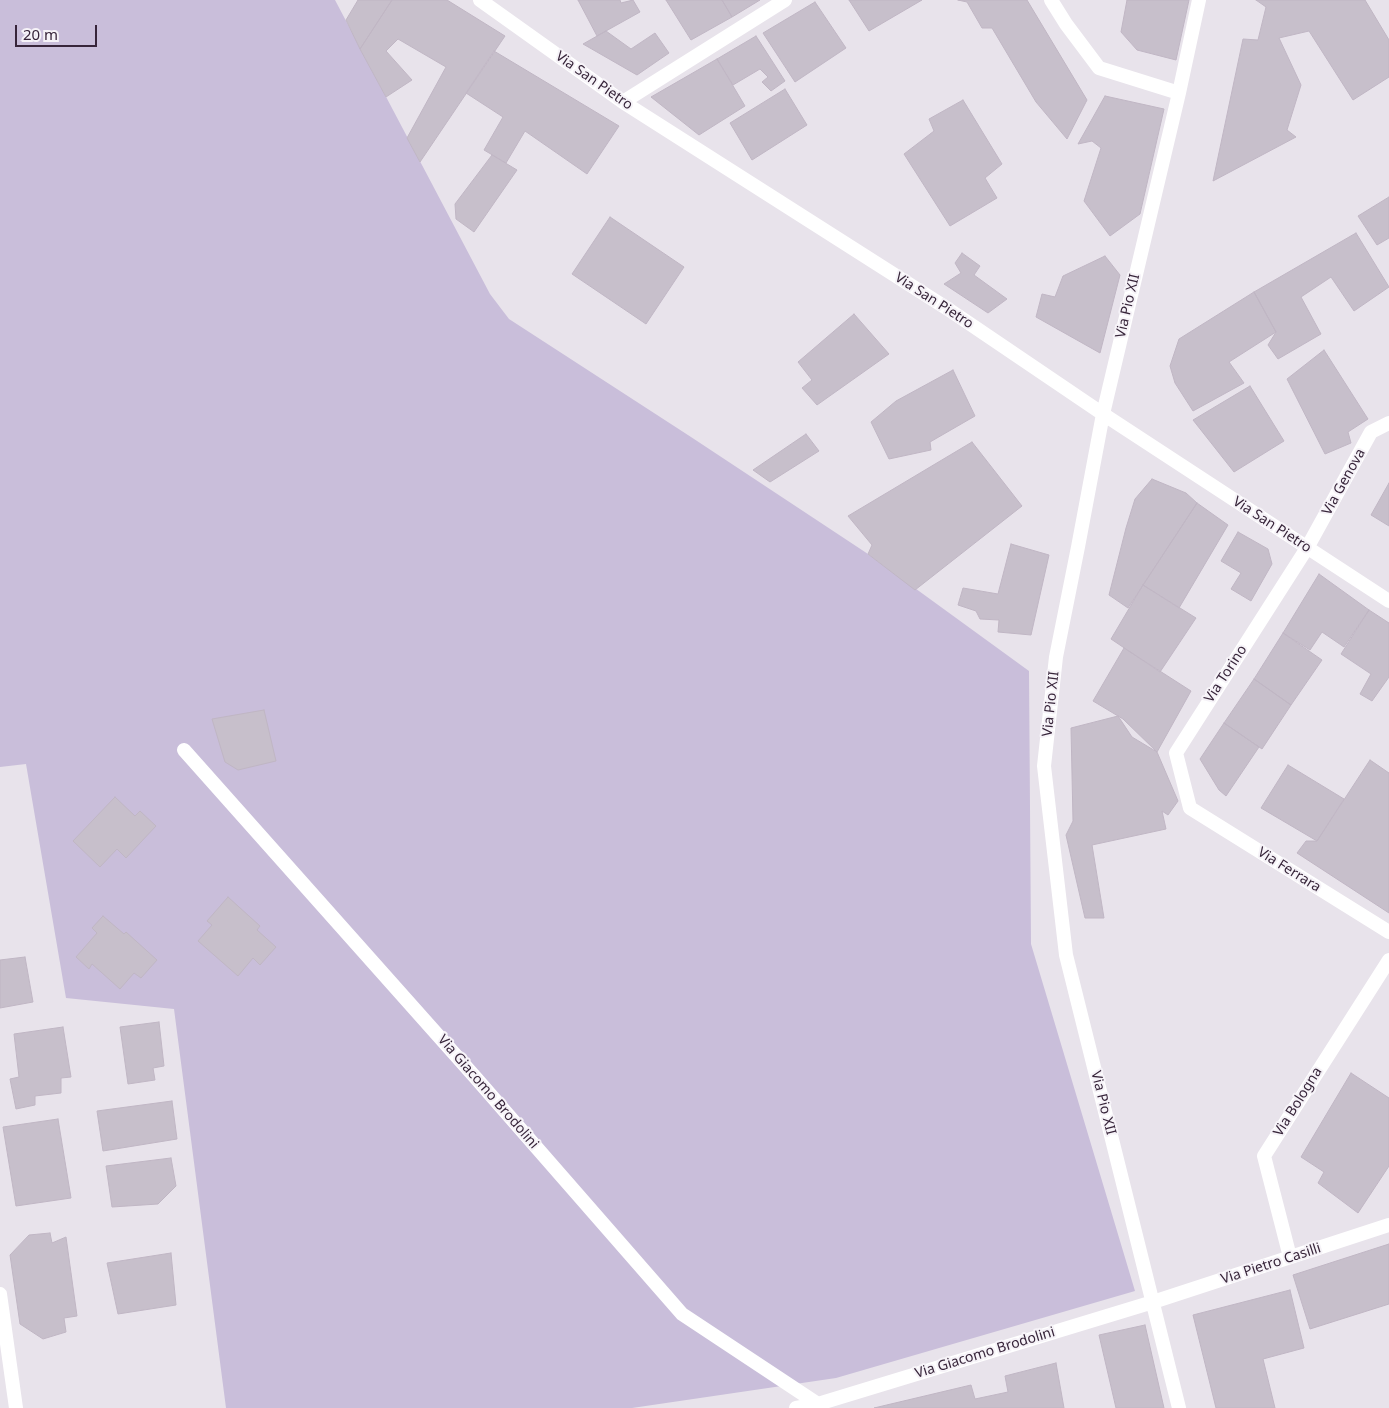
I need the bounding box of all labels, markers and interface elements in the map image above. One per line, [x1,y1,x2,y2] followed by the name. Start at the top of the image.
[18,15,100,47] scale bar
[23,24,58,44] text: 20 m
[552,48,636,114] street label: Via San Pietro
[892,269,976,333] street label: Via San Pietro
[1112,272,1144,340] street label: Via Pio XII
[1319,446,1369,518] street label: Via Genova
[1230,493,1314,557] street label: Via San Pietro
[1201,642,1251,706] street label: Via Torino
[1039,671,1063,737] street label: Via Pio XII
[1254,844,1324,896] street label: Via Ferrara
[434,1032,542,1152] street label: Via Giacomo Brodolini
[1270,1064,1326,1140] street label: Via Bologna
[1087,1069,1119,1137] street label: Via Pio XII
[1219,1240,1323,1288] street label: Via Pietro Casilli
[913,1324,1057,1382] street label: Via Giacomo Brodolini

